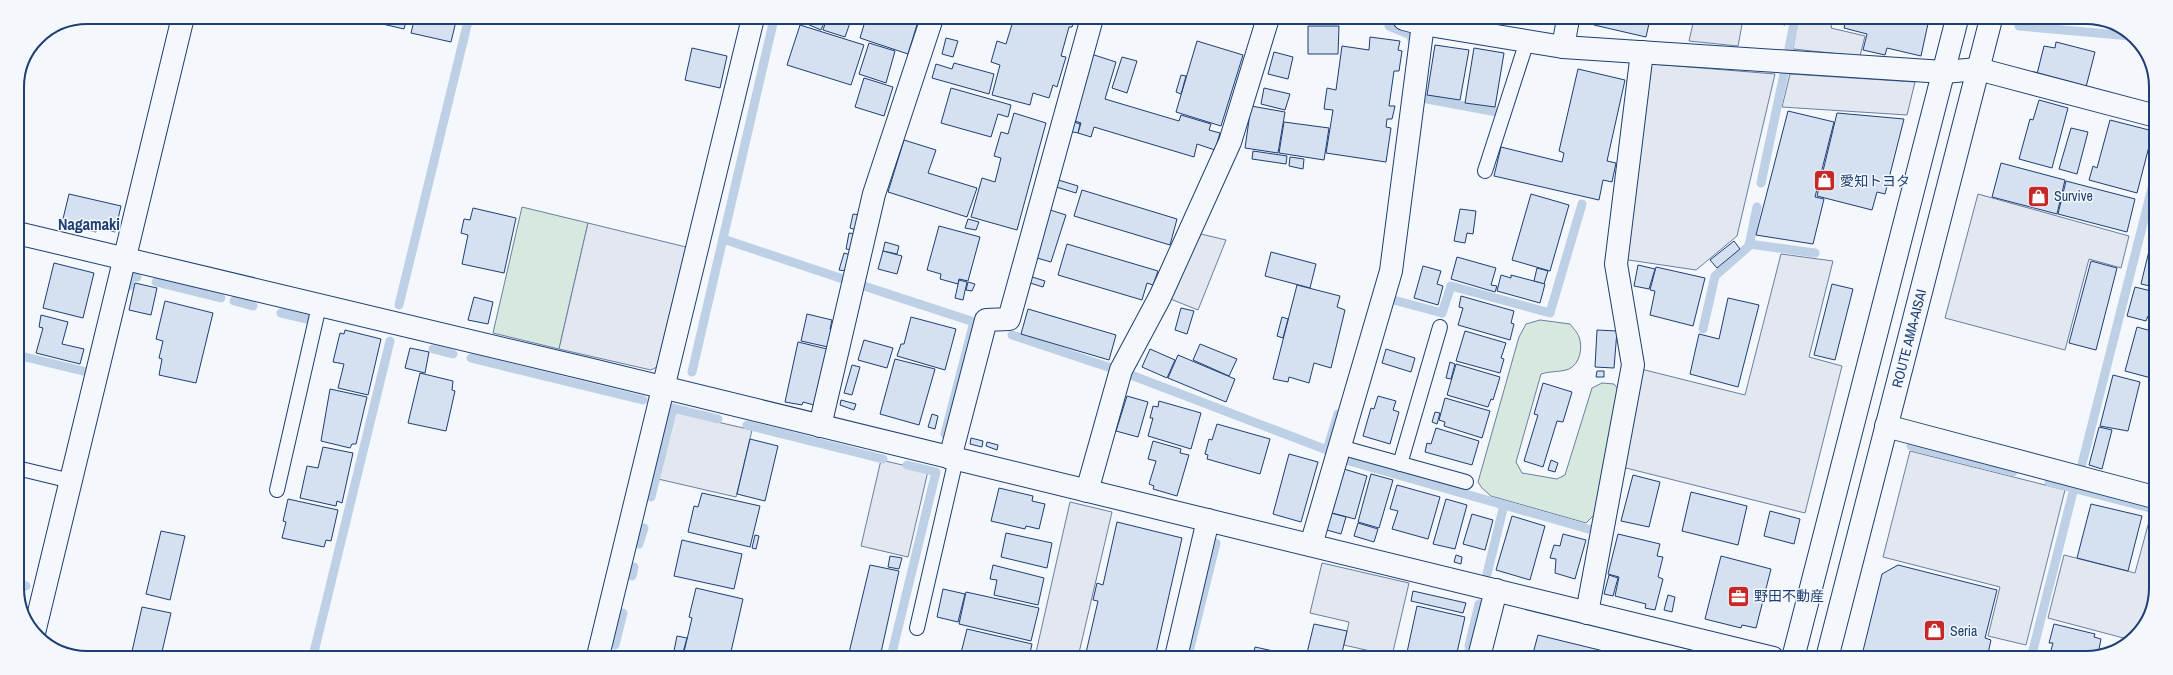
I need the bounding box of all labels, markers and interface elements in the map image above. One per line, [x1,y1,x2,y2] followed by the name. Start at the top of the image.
[1811,168,1837,194] shop icon: 愛知トヨタ
[1840,172,1910,190] place label: 愛知トヨタ
[2025,183,2051,209] shop icon: Survive
[2054,187,2093,205] place label: Survive
[58,213,120,235] district label: Nagamaki
[1888,287,1930,389] street label: ROUTE AMA-AISAI
[1726,583,1752,609] office icon: 野田不動産
[1754,587,1824,605] place label: 野田不動産
[1921,618,1947,644] shop icon: Seria
[1950,622,1978,640] place label: Seria

